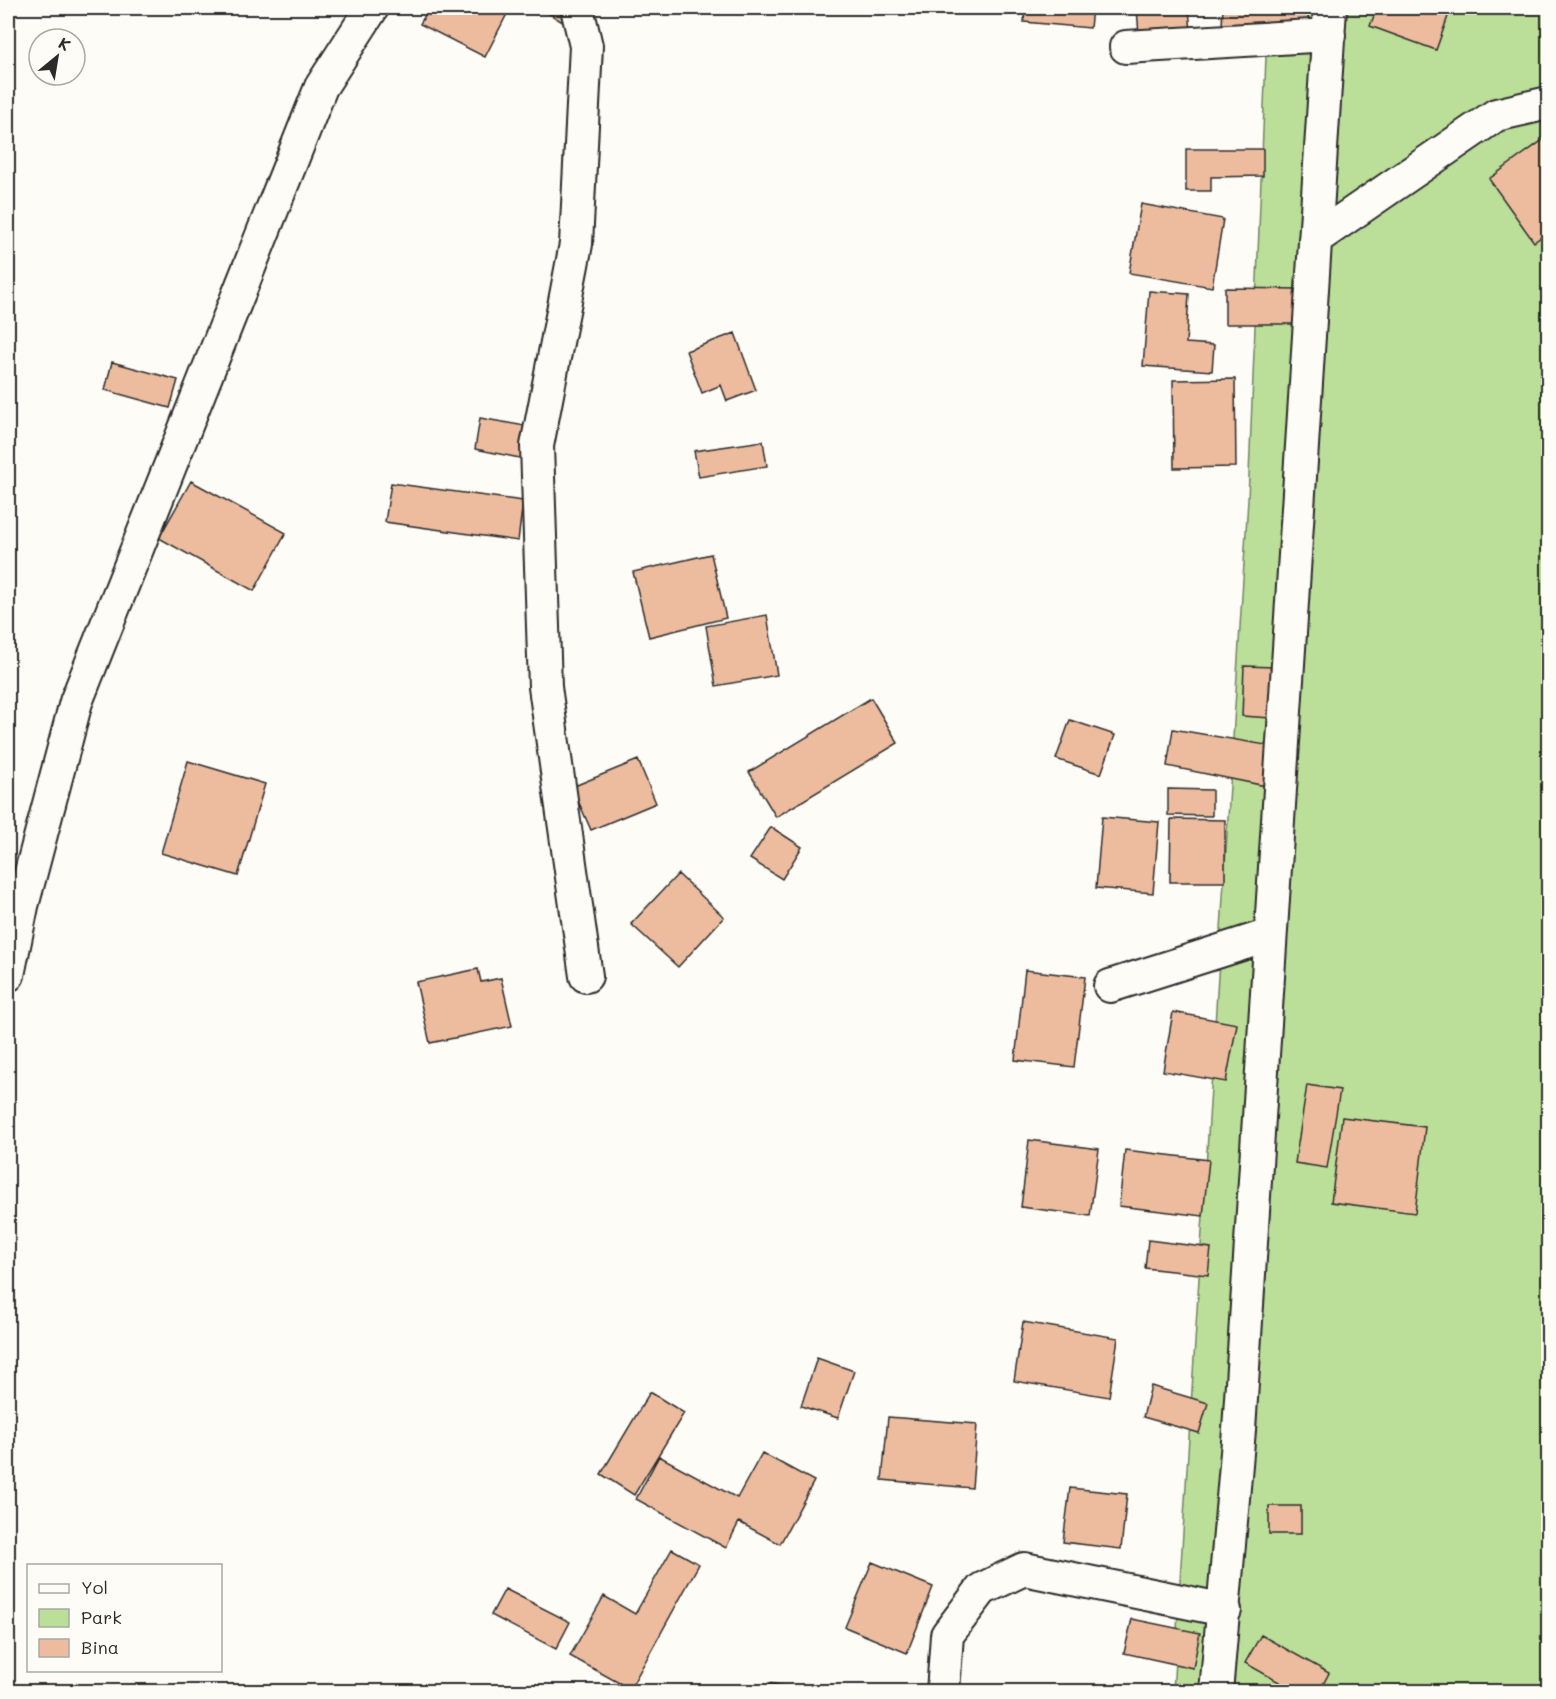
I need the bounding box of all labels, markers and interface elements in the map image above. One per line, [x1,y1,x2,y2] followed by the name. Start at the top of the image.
[27,27,87,87] north arrow
[55,32,75,55] text: K
[27,1564,222,1672] legend
[81,1575,108,1599] text: Yol
[81,1605,122,1629] text: Park
[81,1635,119,1659] text: Bina

